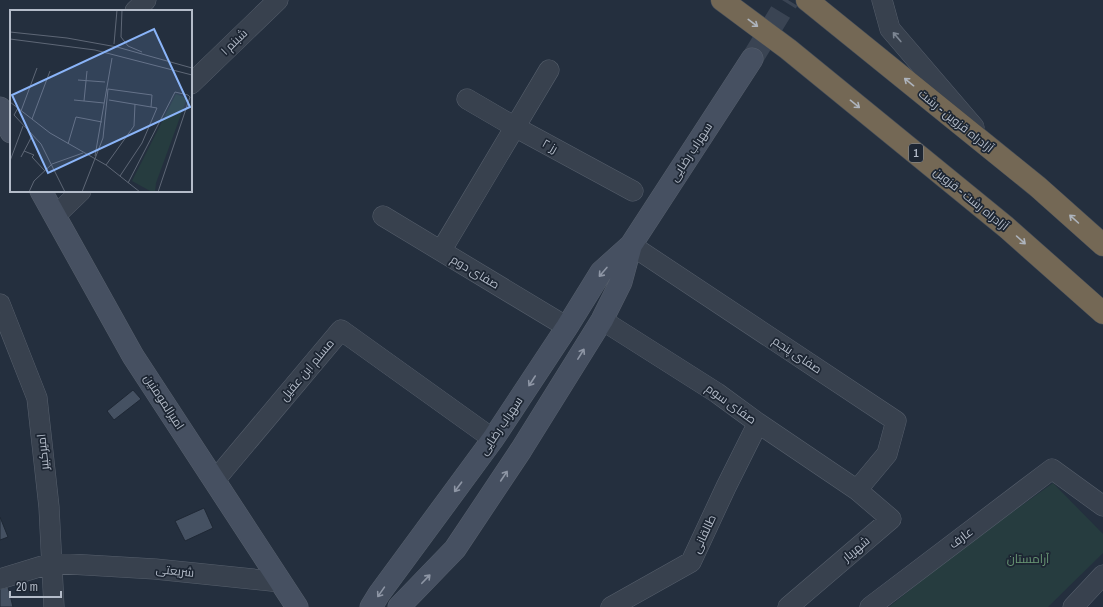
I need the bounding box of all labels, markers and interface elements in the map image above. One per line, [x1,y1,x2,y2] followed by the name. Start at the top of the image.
[10,10,192,192] inset map
[748,19,759,28] one-way arrow
[217,25,251,59] street label: شبنم ۱
[892,32,901,42] one-way arrow
[904,78,915,87] one-way arrow
[915,86,997,157] street label: آزادراه قزوین - رشت
[850,100,861,108] one-way arrow
[666,119,716,185] street label: سهراب رضایی
[539,135,561,157] street label: رز ۲
[909,144,923,162] road number: 1
[930,164,1012,235] street label: آزادراه رشت - قزوین
[1069,214,1079,223] one-way arrow
[1016,235,1026,244] one-way arrow
[448,251,502,293] street label: صفای دوم
[598,266,607,277] one-way arrow
[769,333,825,378] street label: صفای پنجم
[276,336,338,404] street label: مسلم ابن عقیل
[578,348,586,360] one-way arrow
[140,371,188,433] street label: امیرالمومنین
[528,375,536,386] one-way arrow
[702,380,760,428] street label: صفای سوم
[476,394,526,458] street label: سهراب رضایی
[33,433,53,472] street label: امیرکبیر
[500,471,508,482] one-way arrow
[454,482,462,493] one-way arrow
[688,512,720,556] street label: طالقانی
[946,524,976,552] street label: عارف
[838,533,873,566] street label: شهریار
[1007,551,1050,567] park label: آرامستان
[155,561,195,581] street label: شریعتی
[10,573,61,599] scale bar
[421,574,431,584] one-way arrow
[16,579,38,595] text: 20 m
[377,586,385,597] one-way arrow

